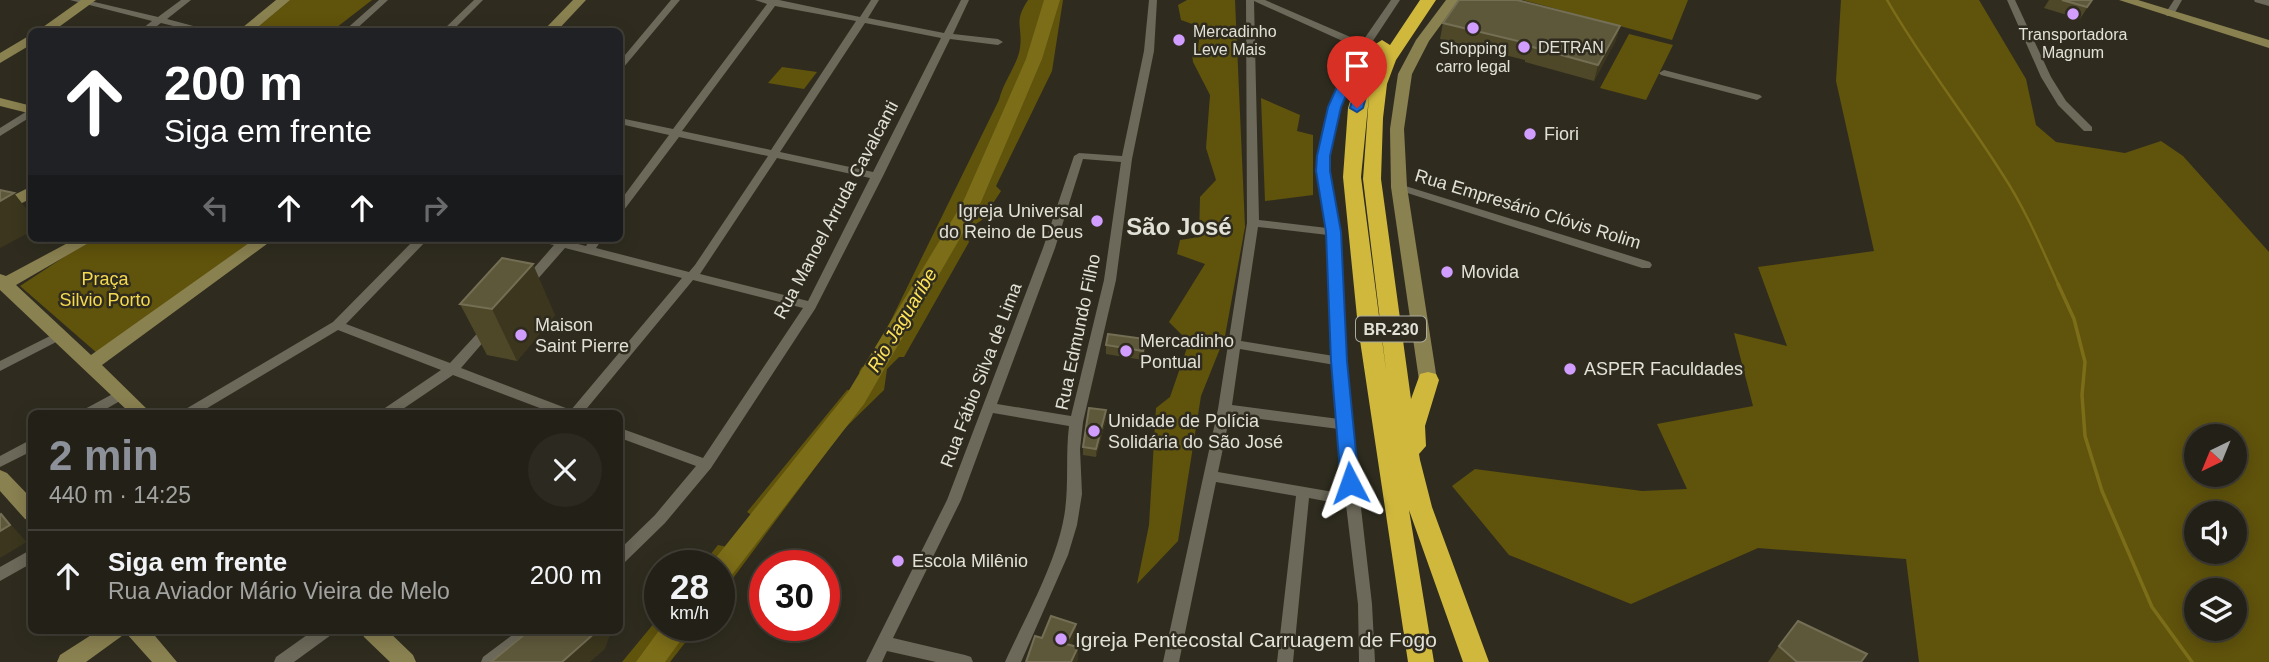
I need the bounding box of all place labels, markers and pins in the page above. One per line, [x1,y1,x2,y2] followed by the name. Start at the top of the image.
[2065,6,2081,22] marker: Transportadora Magnum
[1465,20,1481,36] marker: Shopping carro legal
[1193,23,1277,58] place label: Mercadinho Leve Mais
[2019,26,2128,61] place label: Transportadora Magnum
[1171,32,1187,48] marker: Mercadinho Leve Mais
[1327,36,1387,108] pin
[1516,39,1532,55] marker: DETRAN
[1538,39,1604,56] place label: DETRAN
[1436,40,1510,75] place label: Shopping carro legal
[1544,124,1579,144] place label: Fiori
[1522,126,1538,142] marker: Fiori
[939,201,1083,242] place label: Igreja Universal do Reino de Deus
[1089,213,1105,229] marker: Igreja Universal do Reino de Deus
[1461,262,1520,282] place label: Movida
[1439,264,1455,280] marker: Movida
[535,315,629,356] place label: Maison Saint Pierre
[513,327,529,343] marker: Maison Saint Pierre
[1140,331,1234,372] place label: Mercadinho Pontual
[1118,343,1134,359] marker: Mercadinho Pontual
[1584,359,1743,379] place label: ASPER Faculdades
[1562,361,1578,377] marker: ASPER Faculdades
[1108,411,1283,452] place label: Unidade de Polícia Solidária do São José
[1086,423,1102,439] marker: Unidade de Polícia Solidária do São José
[912,551,1028,571] place label: Escola Milênio
[890,553,906,569] marker: Escola Milênio
[1075,628,1437,651] place label: Igreja Pentecostal Carruagem de Fogo
[1053,631,1069,647] marker: Igreja Pentecostal Carruagem de Fogo

